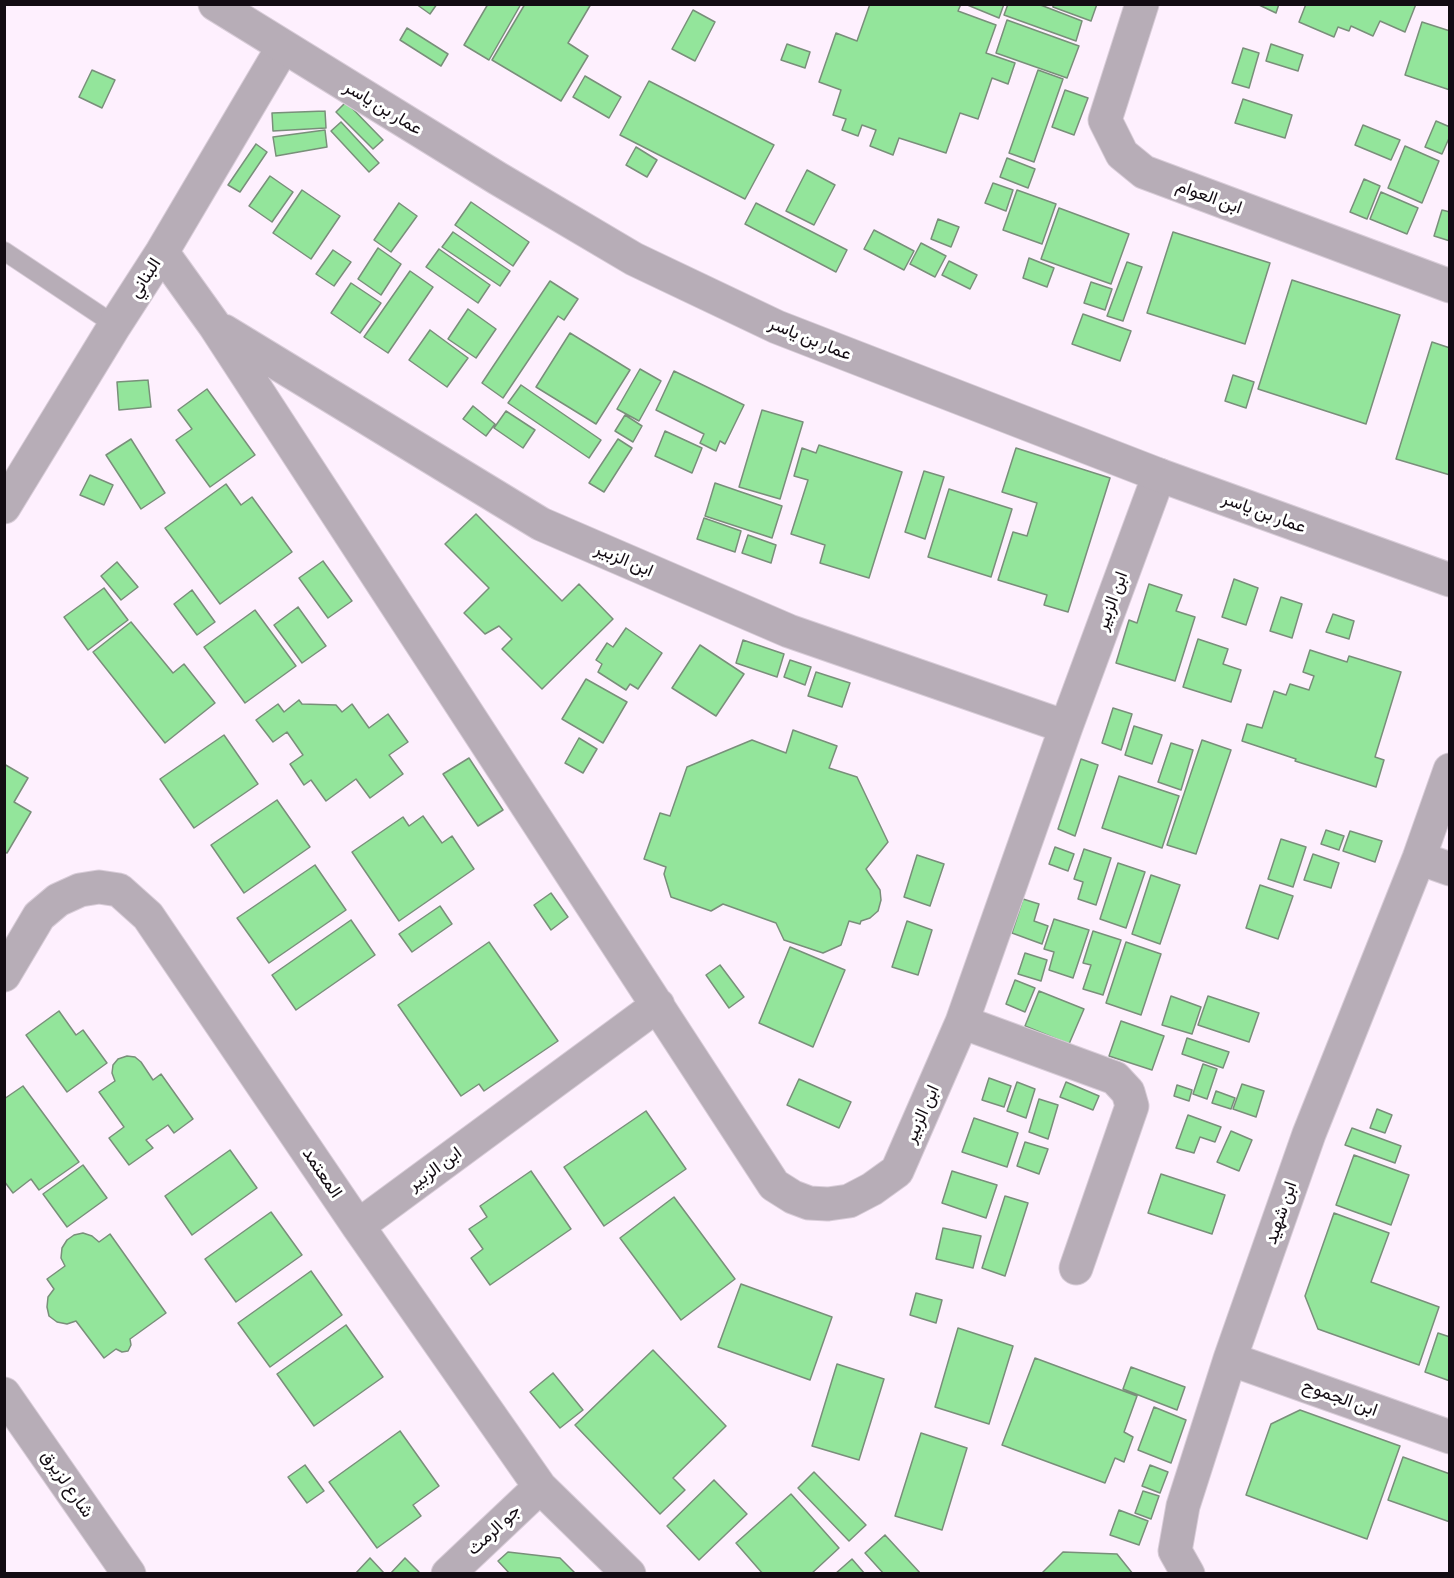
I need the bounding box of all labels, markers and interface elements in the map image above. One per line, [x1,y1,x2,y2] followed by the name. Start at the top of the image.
[340,76,426,140] street label: عمار بن ياسر
[1173,175,1245,219] street label: ابن العوام
[124,254,166,302] street label: البناني
[765,313,855,365] street label: عمار بن ياسر
[1219,488,1309,538] street label: عمار بن ياسر
[592,538,656,582] street label: ابن الزبير
[1091,568,1133,634] street label: ابن الزبير
[900,1082,944,1146] street label: ابن الزبير
[404,1142,466,1196] street label: ابن الزبير
[297,1144,347,1202] street label: المعتمد
[1260,1179,1302,1247] street label: ابن شهيد
[1300,1375,1380,1421] street label: ابن الجموح
[36,1446,98,1522] street label: شارع لزيرق
[463,1500,525,1560] street label: جو الرمث

